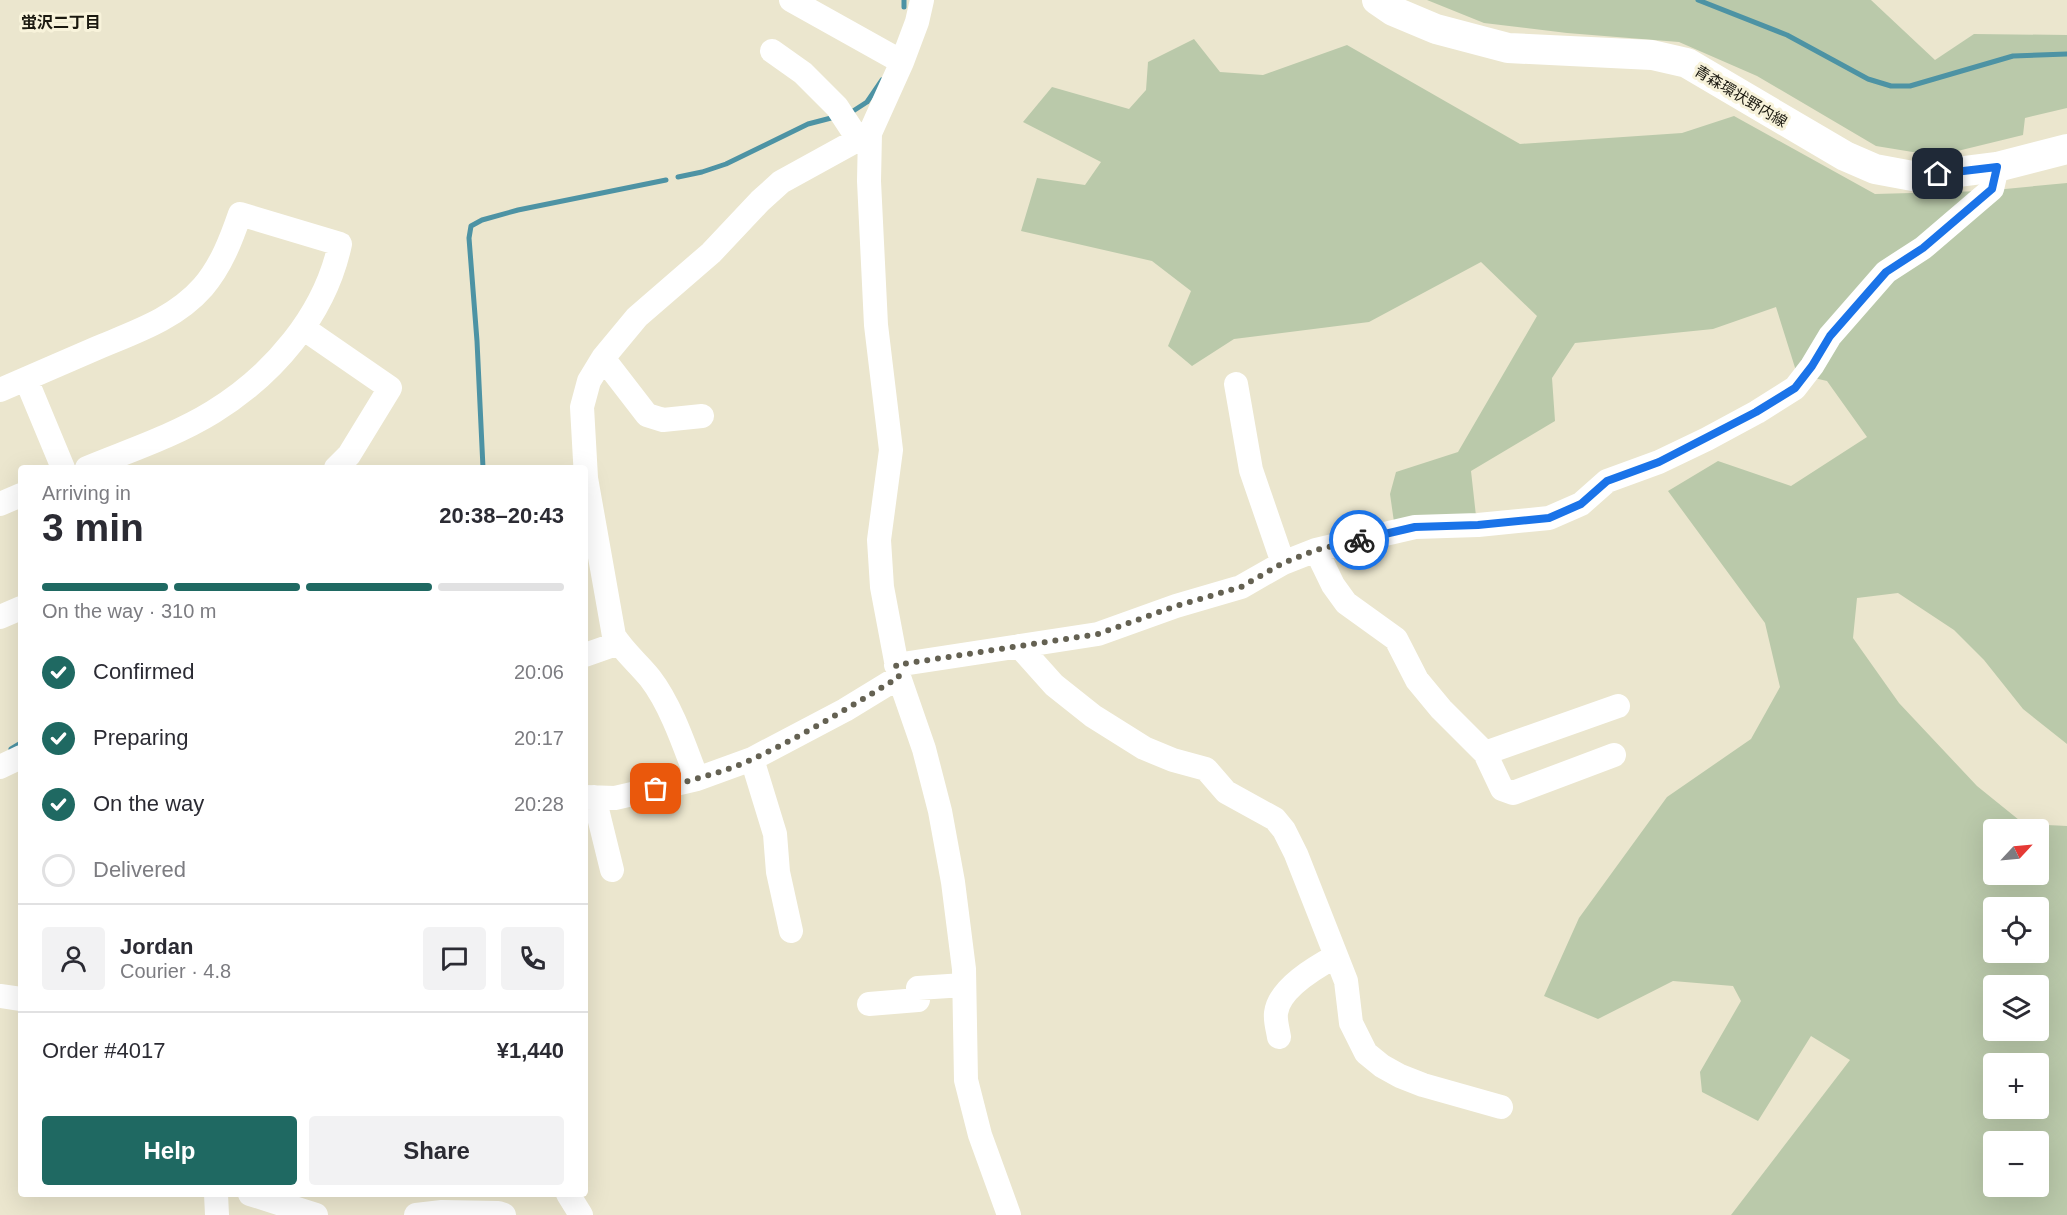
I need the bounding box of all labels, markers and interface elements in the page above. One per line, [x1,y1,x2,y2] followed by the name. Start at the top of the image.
[21,14,101,31] district label: 蛍沢二丁目
[1692,62,1790,130] street label: 青森環状野内線
[1912,148,1963,199] pin
[1921,157,1954,190] icon: home
[42,482,131,504] text: Arriving in
[439,503,564,528] text: 20:38–20:43
[42,506,144,549] text: 3 min
[1329,510,1389,570] courier
[1343,524,1376,557] icon: bike
[42,600,217,622] text: On the way · 310 m
[42,656,75,689] icon: check
[93,659,194,684] text: Confirmed
[514,661,564,683] text: 20:06
[42,722,75,755] icon: check
[93,725,188,750] text: Preparing
[514,727,564,749] text: 20:17
[630,763,681,814] pin
[639,772,672,805] icon: bag
[42,788,75,821] icon: check
[93,791,204,816] text: On the way
[514,793,564,815] text: 20:28
[1983,819,2049,885] north arrow
[1983,819,2049,1197] map controls
[93,857,186,882] text: Delivered
[1983,897,2049,963] button: locate
[42,927,105,990] button: person
[423,927,486,990] button: chat
[501,927,564,990] button: phone
[120,934,193,959] text: Jordan
[120,960,231,982] text: Courier · 4.8
[1983,975,2049,1041] button: layers
[42,1038,166,1063] text: Order #4017
[497,1038,564,1063] text: ¥1,440
[1983,1053,2049,1119] button: +
[42,1116,297,1185] button: Help
[309,1116,564,1185] button: Share
[1983,1131,2049,1197] button: −

